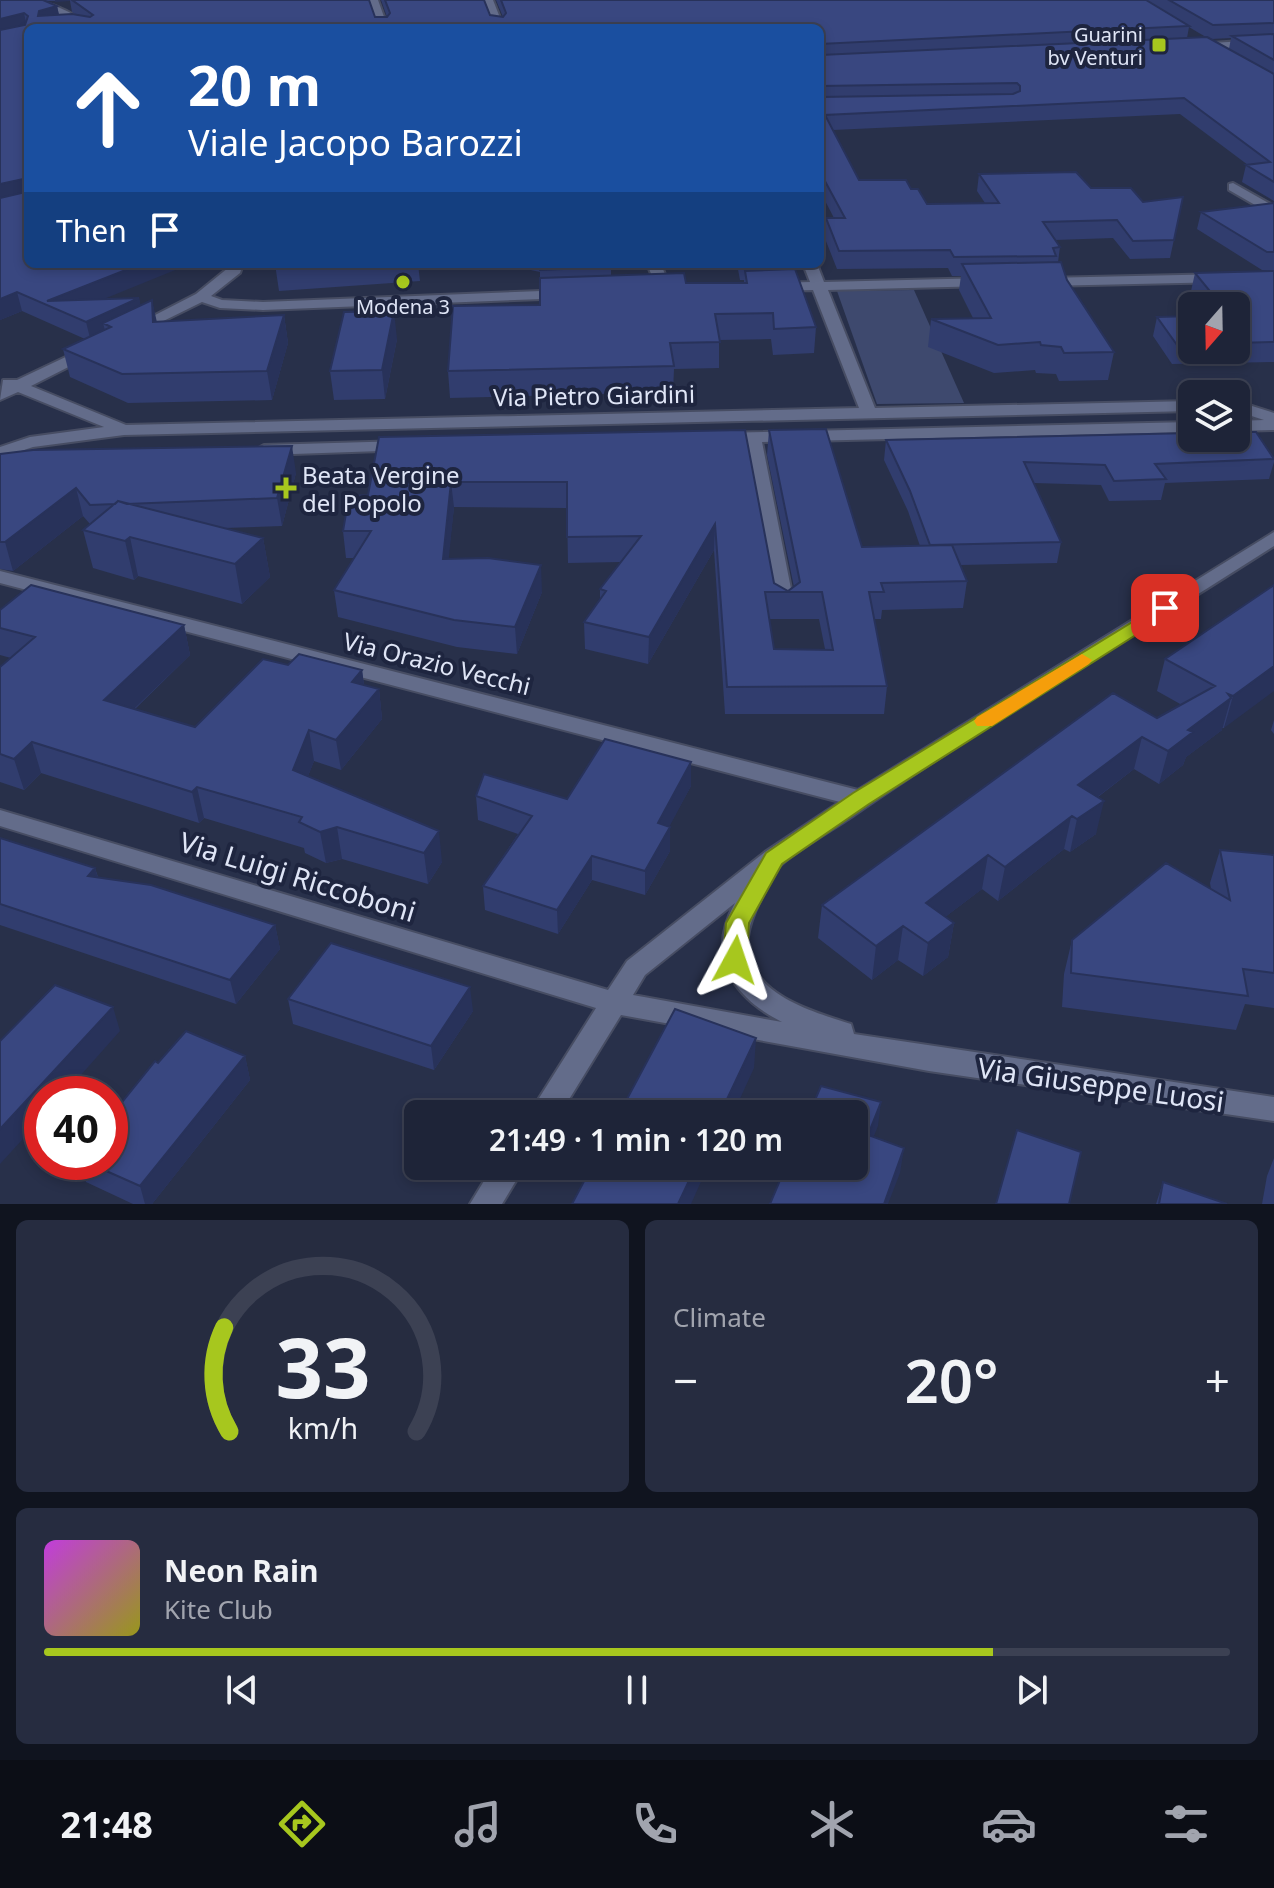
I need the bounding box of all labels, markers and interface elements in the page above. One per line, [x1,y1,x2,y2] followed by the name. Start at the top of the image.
[1048,21,1143,71] place label: Guarini bv Venturi
[1150,36,1168,54] marker: Guarini bv Venturi
[188,46,321,122] text: 20 m
[56,56,160,160] icon: ahead
[188,118,523,167] text: Viale Jacopo Barozzi
[143,208,187,252] icon: arrive
[56,210,127,251] text: Then
[394,273,412,291] marker: Modena 3
[1178,292,1250,364] north arrow
[1178,292,1250,452] map controls
[356,293,450,320] place label: Modena 3
[493,377,695,413] street label: Via Pietro Giardini
[1178,380,1250,452] button: layers
[302,458,459,519] place label: Beata Vergine del Popolo
[277,479,295,497] marker: Beata Vergine del Popolo
[1131,574,1199,642] pin
[1143,586,1187,630] icon: arrive
[340,624,534,702] street label: Via Orazio Vecchi
[175,822,421,930] street label: Via Luigi Riccoboni
[693,918,777,1002] position arrow
[975,1048,1227,1120] street label: Via Giuseppe Luosi
[24,1076,128,1180] speed limit sign: 40
[489,1119,783,1160] text: 21:49 · 1 min · 120 m
[673,1299,766,1335] text: Climate
[275,1309,370,1422] text: 33
[904,1339,999,1421] text: 20°
[673,1350,698,1410] text: −
[1205,1350,1230,1410] text: +
[287,1408,358,1447] text: km/h
[164,1550,318,1591] text: Neon Rain
[164,1591,273,1627] text: Kite Club
[220,1668,264,1712] icon: previous
[615,1668,659,1712] icon: pause
[1010,1668,1054,1712] icon: next
[274,1796,330,1852] icon: directions
[450,1796,506,1852] icon: music
[627,1796,683,1852] icon: phone
[804,1796,860,1852] icon: climate
[981,1796,1037,1852] icon: car
[1158,1796,1214,1852] icon: filters
[60,1800,153,1849] text: 21:48

